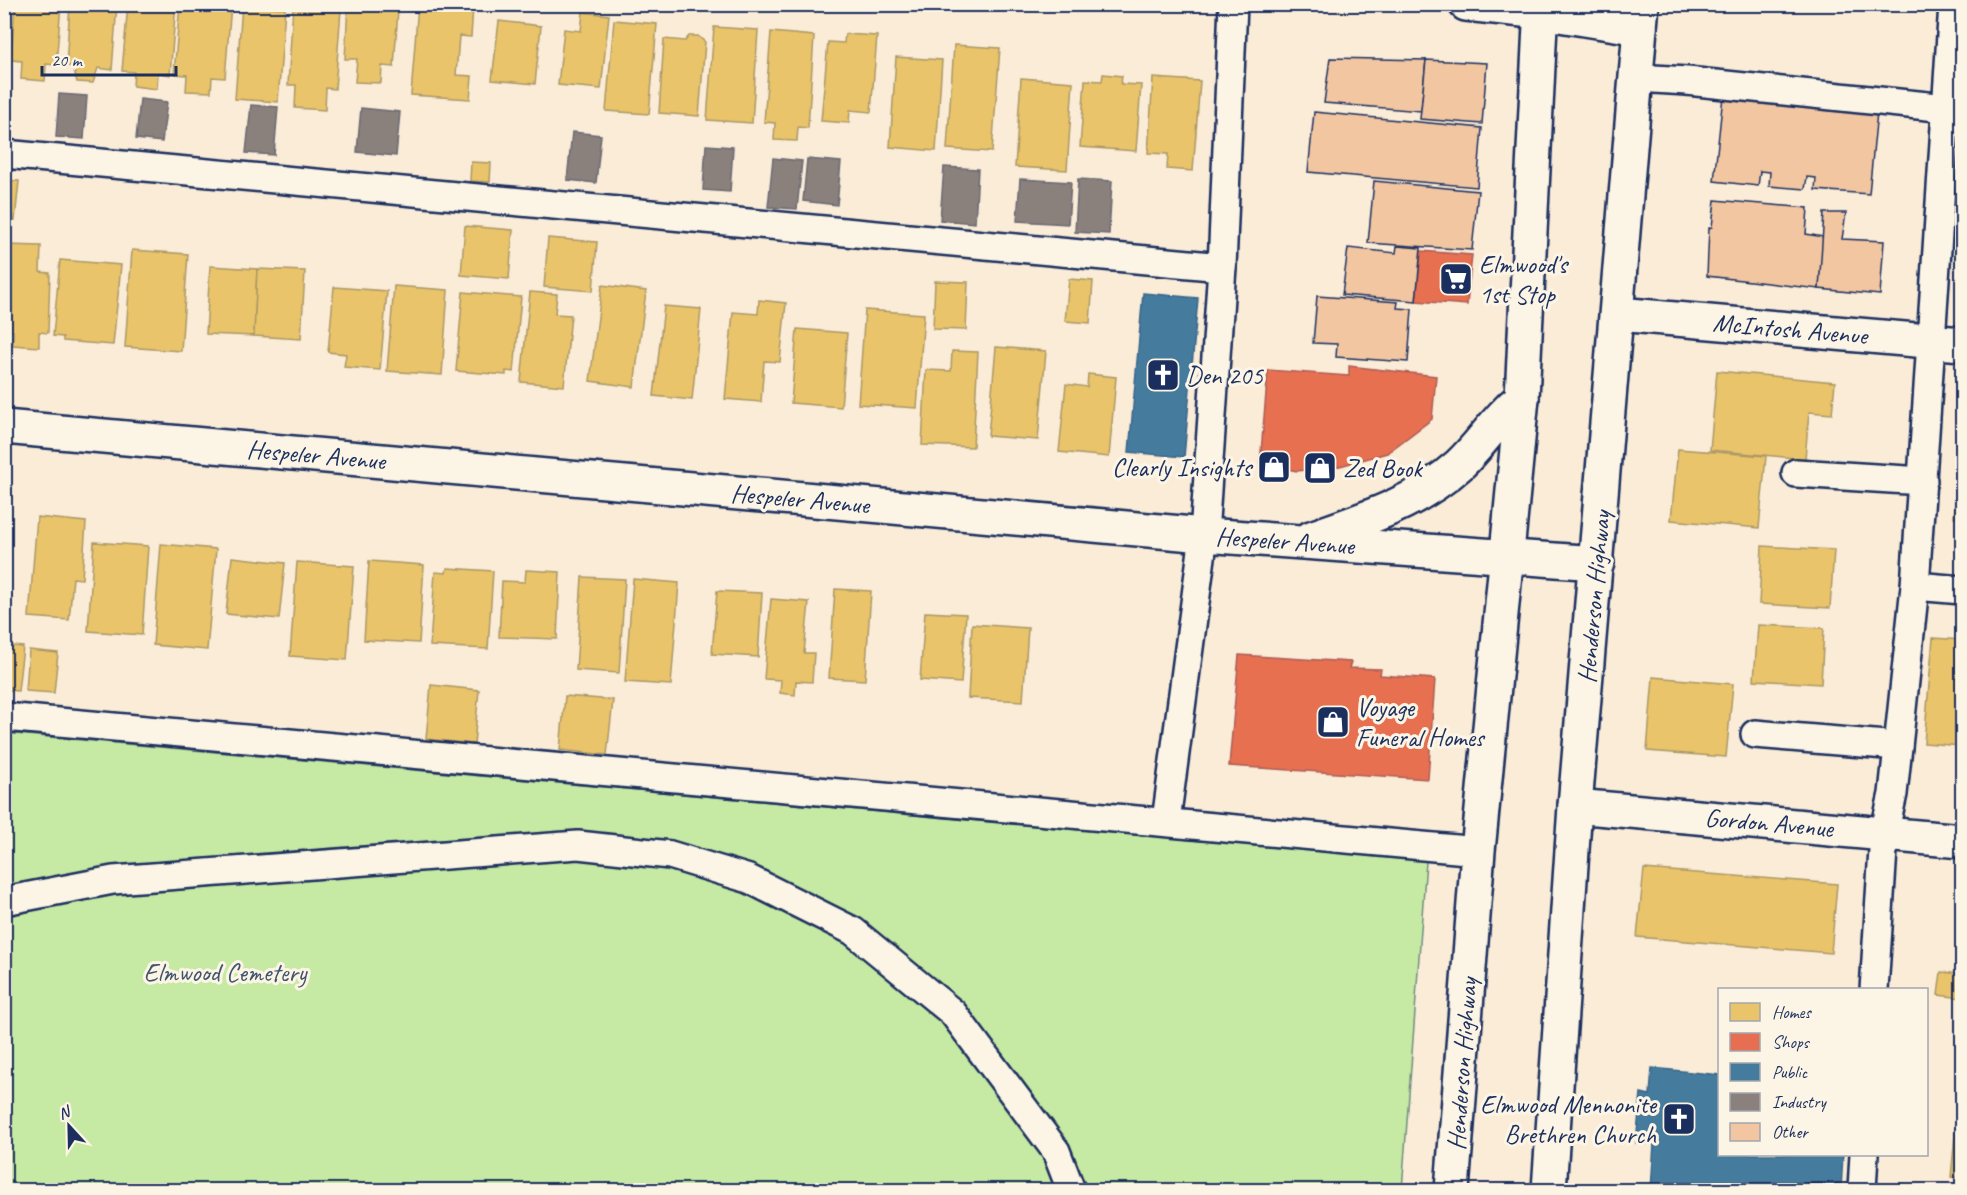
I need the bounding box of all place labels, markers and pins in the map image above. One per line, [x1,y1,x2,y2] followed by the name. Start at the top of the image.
[1479,248,1569,311] place label: Elmwood's 1st Stop
[1438,261,1474,297] supermarket icon: Elmwood's 1st Stop
[1145,357,1181,393] church icon: Den 205
[1186,359,1264,392] place label: Den 205
[1256,449,1292,485] shop icon: Clearly Insights
[1302,450,1338,486] shop icon: Zed Book
[1112,451,1253,484] place label: Clearly Insights
[1343,452,1423,485] place label: Zed Book
[1356,691,1486,754] place label: Voyage Funeral Homes
[1315,704,1351,740] shop icon: Voyage Funeral Homes
[1480,1088,1658,1151] place label: Elmwood Mennonite Brethren Church
[1661,1101,1697,1137] church icon: Elmwood Mennonite Brethren Church

